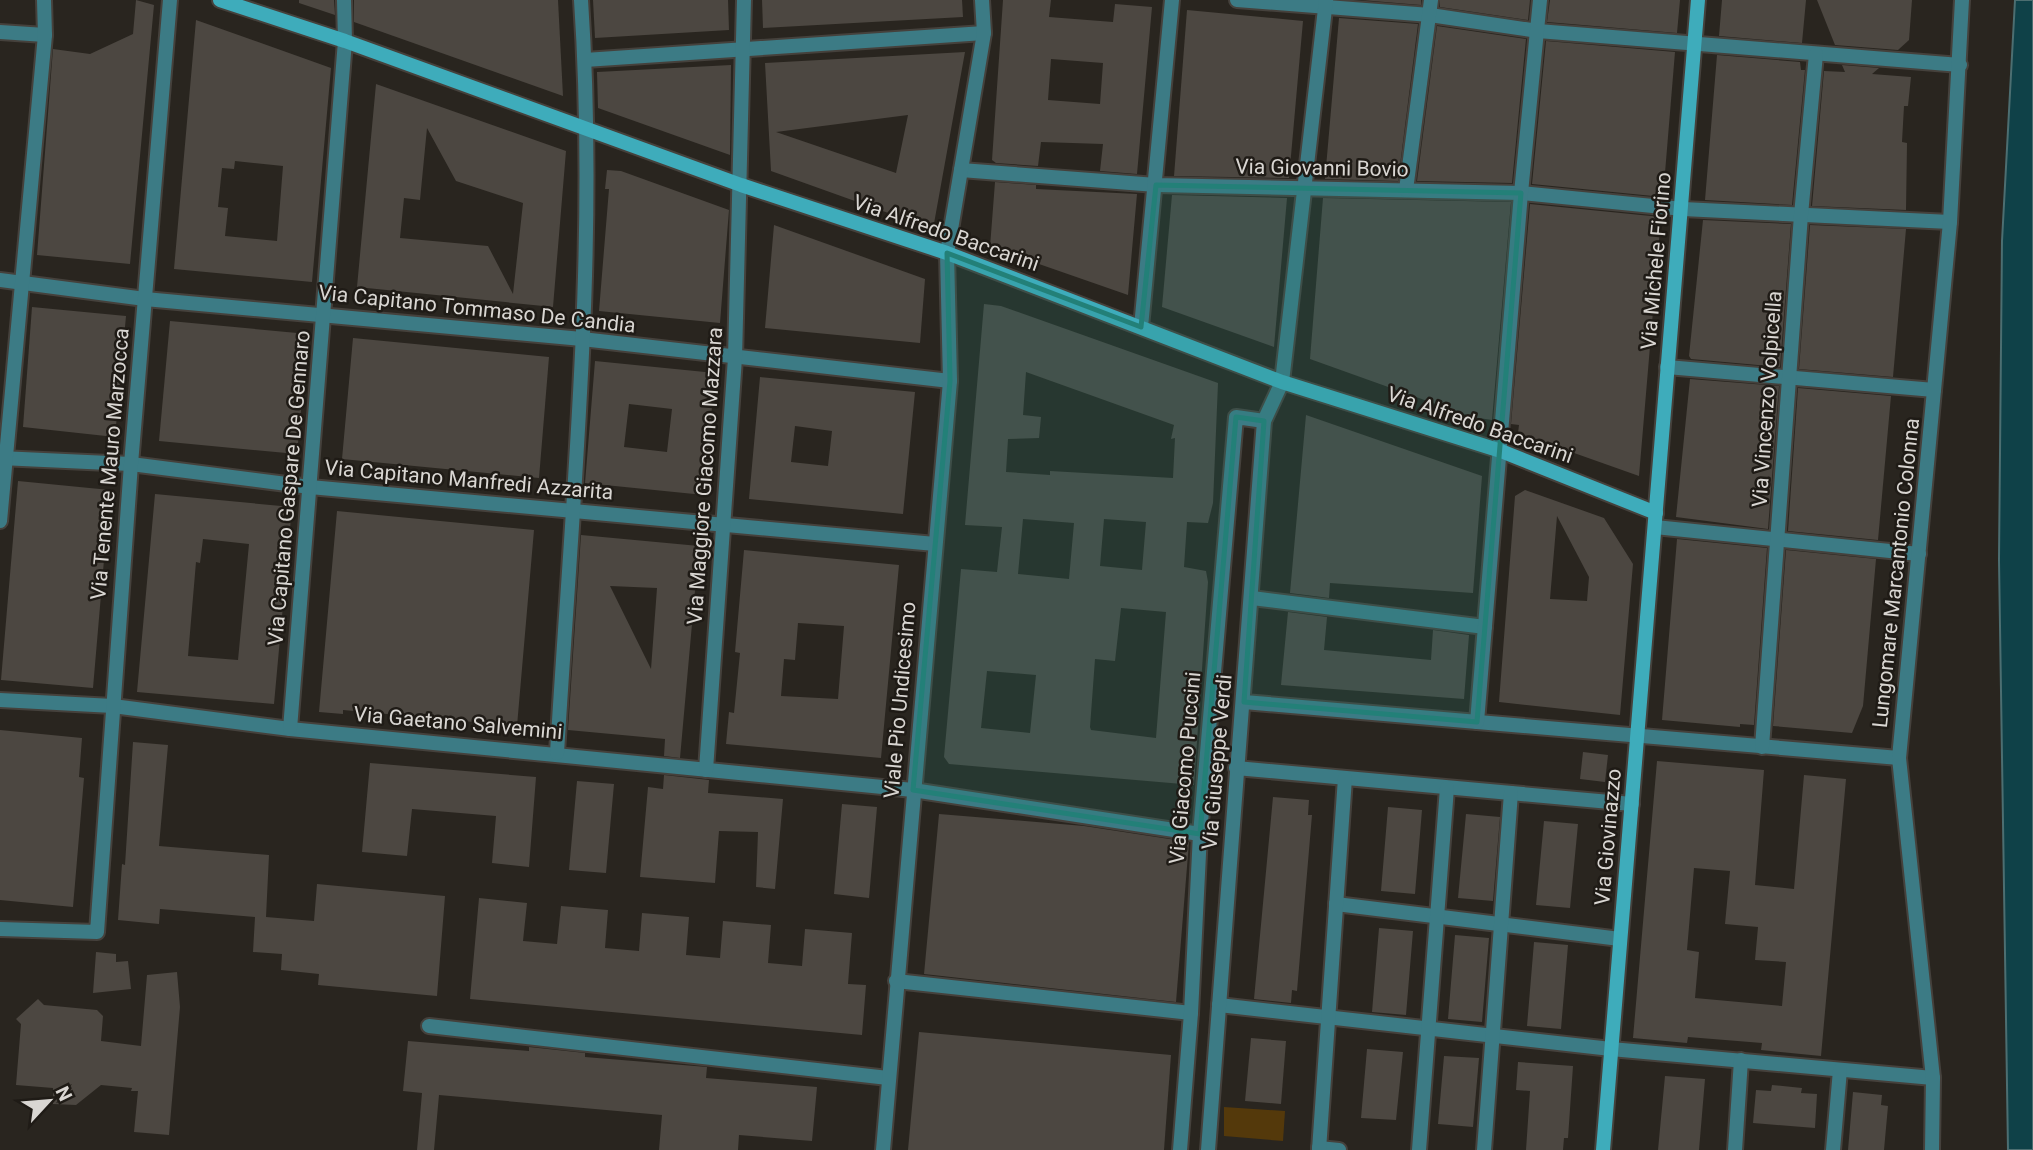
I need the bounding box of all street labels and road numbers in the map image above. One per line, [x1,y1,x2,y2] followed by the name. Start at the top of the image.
[1235,154,1409,182] street label: Via Giovanni Bovio
[1636,171,1676,351] street label: Via Michele Fiorino
[850,190,1042,276] street label: Via Alfredo Baccarini
[317,280,637,338] street label: Via Capitano Tommaso De Candia
[1747,290,1787,508] street label: Via Vincenzo Volpicella
[683,326,727,626] street label: Via Maggiore Giacomo Mazzara
[86,327,134,601] street label: Via Tenente Mauro Marzocca
[263,329,315,647] street label: Via Capitano Gaspare De Gennaro
[1384,382,1576,468] street label: Via Alfredo Baccarini
[1868,417,1924,729] street label: Lungomare Marcantonio Colonna
[324,455,614,505] street label: Via Capitano Manfredi Azzarita
[879,601,921,799] street label: Viale Pio Undicesimo
[1165,671,1205,865] street label: Via Giacomo Puccini
[1197,673,1237,851] street label: Via Giuseppe Verdi
[353,702,563,744] street label: Via Gaetano Salvemini
[1590,768,1626,906] street label: Via Giovinazzo

